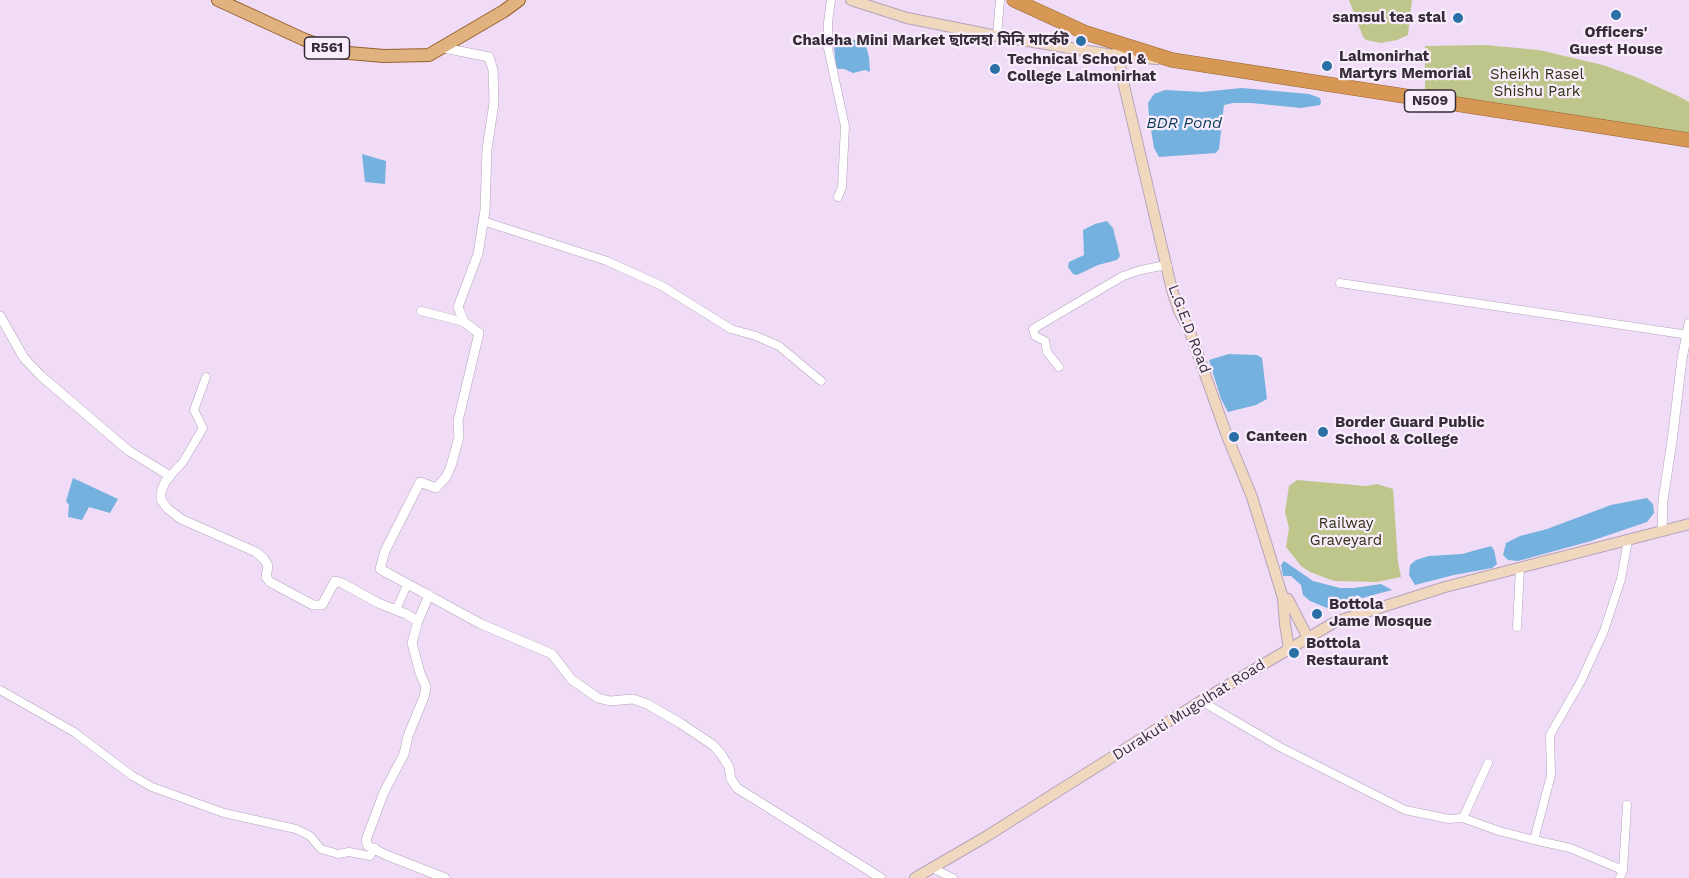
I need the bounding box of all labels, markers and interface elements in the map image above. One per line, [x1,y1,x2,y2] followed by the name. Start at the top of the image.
[1609,8,1623,22] marker: Officers' Guest House
[1332,9,1446,27] place label: samsul tea stal
[1451,11,1465,25] marker: samsul tea stal
[1569,24,1663,59] place label: Officers' Guest House
[792,32,1069,50] place label: Chaleha Mini Market ছালেহা মিনি মার্কেট
[1074,34,1088,48] marker: Chaleha Mini Market ছালেহা মিনি মার্কেট
[304,37,350,59] road number: R561
[1339,48,1471,83] place label: Lalmonirhat Martyrs Memorial
[1007,51,1156,86] place label: Technical School & College Lalmonirhat
[1320,59,1334,73] marker: Lalmonirhat Martyrs Memorial
[988,62,1002,76] marker: Technical School & College Lalmonirhat
[1490,66,1584,101] park label: Sheikh Rasel Shishu Park
[1404,90,1456,112] road number: N509
[1146,113,1222,133] water label: BDR Pond
[1164,282,1214,376] street label: L.G.E.D Road
[1335,414,1485,449] place label: Border Guard Public School & College
[1316,425,1330,439] marker: Border Guard Public School & College
[1246,428,1307,446] place label: Canteen
[1227,430,1241,444] marker: Canteen
[1310,515,1382,550] park label: Railway Graveyard
[1329,596,1432,631] place label: Bottola Jame Mosque
[1310,607,1324,621] marker: Bottola Jame Mosque
[1306,635,1388,670] place label: Bottola Restaurant
[1287,646,1301,660] marker: Bottola Restaurant
[1109,656,1269,764] street label: Durakuti Mugolhat Road

